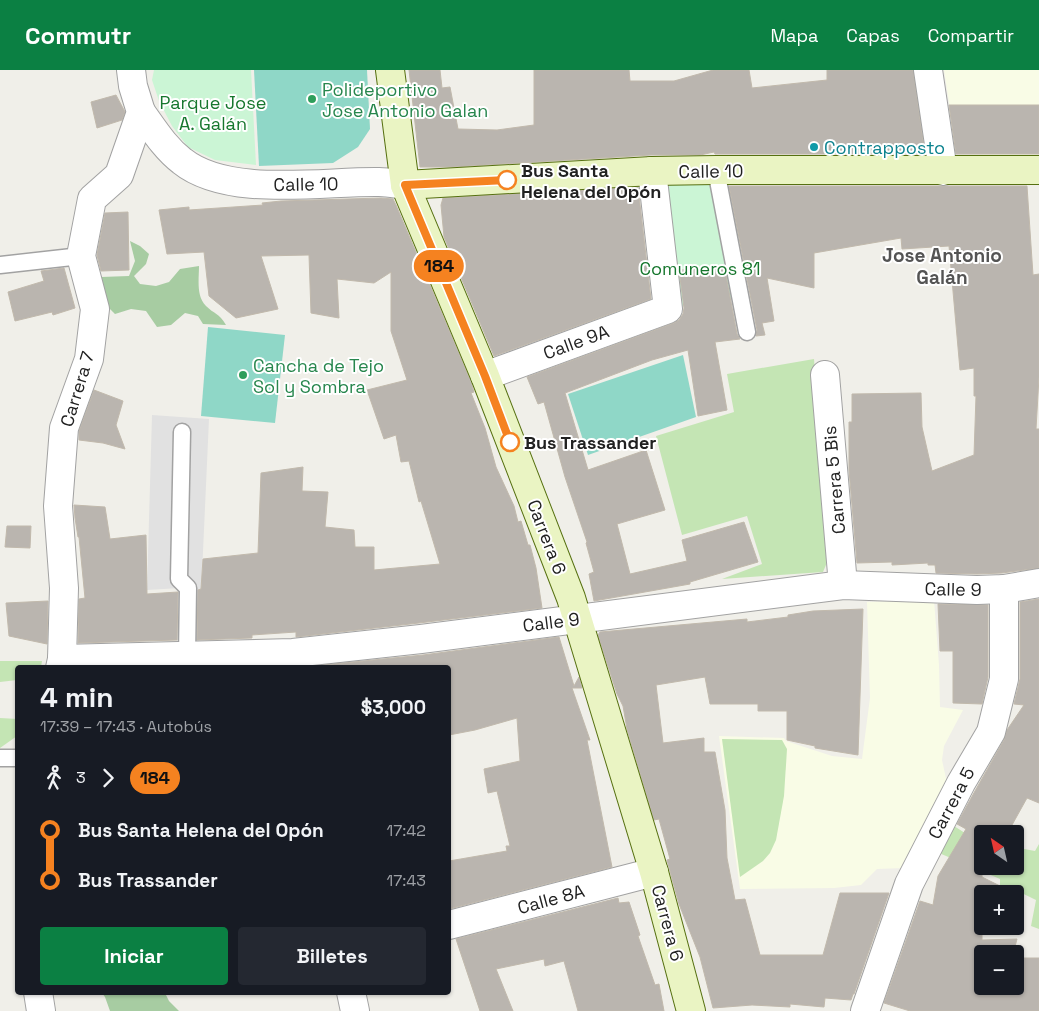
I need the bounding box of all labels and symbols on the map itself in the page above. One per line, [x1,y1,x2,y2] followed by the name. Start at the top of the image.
[322,78,488,122] place label: Polideportivo Jose Antonio Galan
[160,91,266,135] park label: Parque Jose A. Galán
[306,93,318,105] marker: Polideportivo Jose Antonio Galan
[824,136,945,159] place label: Contrapposto
[808,141,820,153] marker: Contrapposto
[521,159,661,203] place label: Bus Santa Helena del Opón
[678,159,744,183] street label: Calle 10
[497,170,517,190] marker: Bus Santa Helena del Opón
[273,172,339,196] street label: Calle 10
[882,243,1002,290] district label: Jose Antonio Galán
[410,250,468,282] line badge: 184
[639,257,761,280] park label: Comuneros 81
[540,320,612,364] street label: Calle 9A
[55,349,99,429] street label: Carrera 7
[253,354,384,398] place label: Cancha de Tejo Sol y Sombra
[237,369,249,381] marker: Cancha de Tejo Sol y Sombra
[818,425,850,535] street label: Carrera 5 Bis
[524,431,656,454] place label: Bus Trassander
[500,432,520,452] marker: Bus Trassander
[522,496,572,578] street label: Carrera 6
[924,577,982,601] street label: Calle 9
[521,607,581,637] street label: Calle 9
[923,763,979,843] street label: Carrera 5
[974,825,1024,875] north arrow
[515,879,587,919] street label: Calle 8A
[647,882,689,964] street label: Carrera 6

